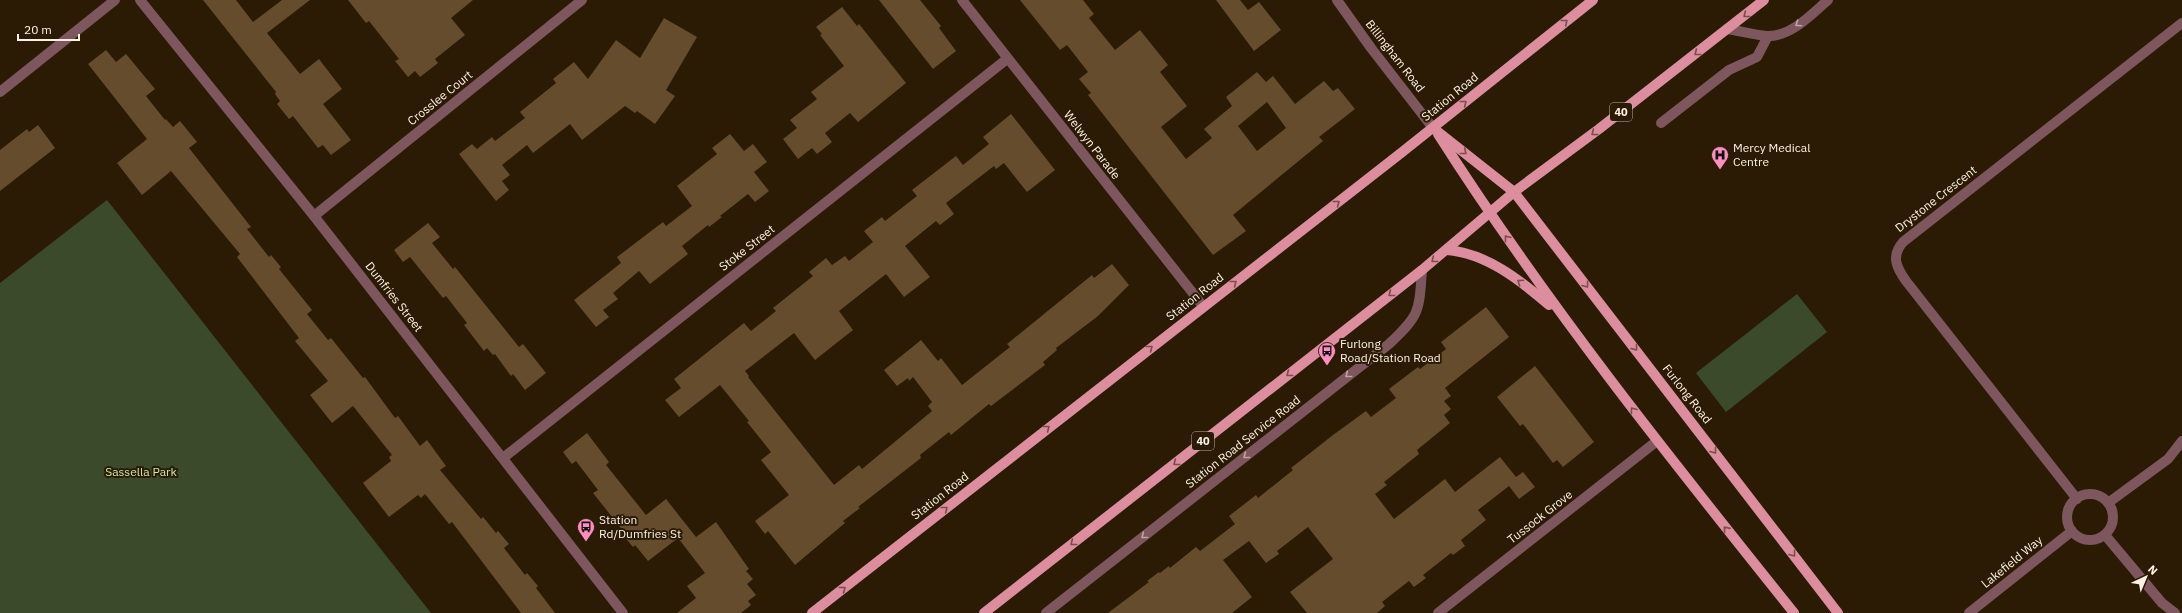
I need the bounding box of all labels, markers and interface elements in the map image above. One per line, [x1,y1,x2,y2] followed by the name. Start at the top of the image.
[1743,10,1750,17] one-way arrow
[18,16,79,42] scale bar
[1363,17,1428,95] street label: Billingham Road
[1795,19,1802,26] one-way arrow
[1561,20,1568,27] one-way arrow
[24,22,52,37] text: 20 m
[1694,49,1701,56] one-way arrow
[404,67,475,128] street label: Crosslee Court
[1418,69,1481,124] street label: Station Road
[1459,101,1466,108] one-way arrow
[1610,103,1632,121] road number: 40
[1061,107,1124,182] street label: Welwyn Parade
[1592,129,1599,136] one-way arrow
[1733,140,1811,169] place label: Mercy Medical Centre
[1710,145,1730,170] hospital icon: Mercy Medical Centre
[1459,147,1466,154] one-way arrow
[1892,162,1979,235] street label: Drystone Crescent
[1332,201,1339,208] one-way arrow
[716,221,777,274] street label: Stoke Street
[1505,235,1512,242] one-way arrow
[1432,255,1439,262] one-way arrow
[362,259,426,335] street label: Dumfries Street
[1163,270,1226,324] street label: Station Road
[1229,280,1236,287] one-way arrow
[1517,280,1524,287] one-way arrow
[1582,281,1589,288] one-way arrow
[1389,289,1396,296] one-way arrow
[1340,336,1441,365] place label: Furlong Road/Station Road
[1317,341,1337,366] bus stop icon: Furlong Road/Station Road
[1630,344,1637,351] one-way arrow
[1145,346,1152,353] one-way arrow
[1660,361,1715,426] street label: Furlong Road
[1286,369,1293,377] one-way arrow
[1346,371,1353,378] one-way arrow
[1182,392,1303,491] street label: Station Road Service Road
[1631,408,1638,415] one-way arrow
[1043,426,1050,433] one-way arrow
[1192,432,1214,450] road number: 40
[1709,447,1716,454] one-way arrow
[1244,451,1251,458] one-way arrow
[1173,458,1180,465] one-way arrow
[105,464,177,479] park label: Sassella Park
[908,469,971,523] street label: Station Road
[1504,486,1575,547] street label: Tussock Grove
[941,506,948,513] one-way arrow
[599,512,681,541] place label: Station Rd/Dumfries St
[576,517,596,542] bus stop icon: Station Rd/Dumfries St
[1724,526,1731,533] one-way arrow
[1141,531,1148,538] one-way arrow
[1978,532,2045,591] street label: Lakefield Way
[1071,538,1078,545] one-way arrow
[1788,550,1795,557] one-way arrow
[2126,557,2166,597] north arrow
[2145,562,2161,578] text: N
[838,587,845,594] one-way arrow

